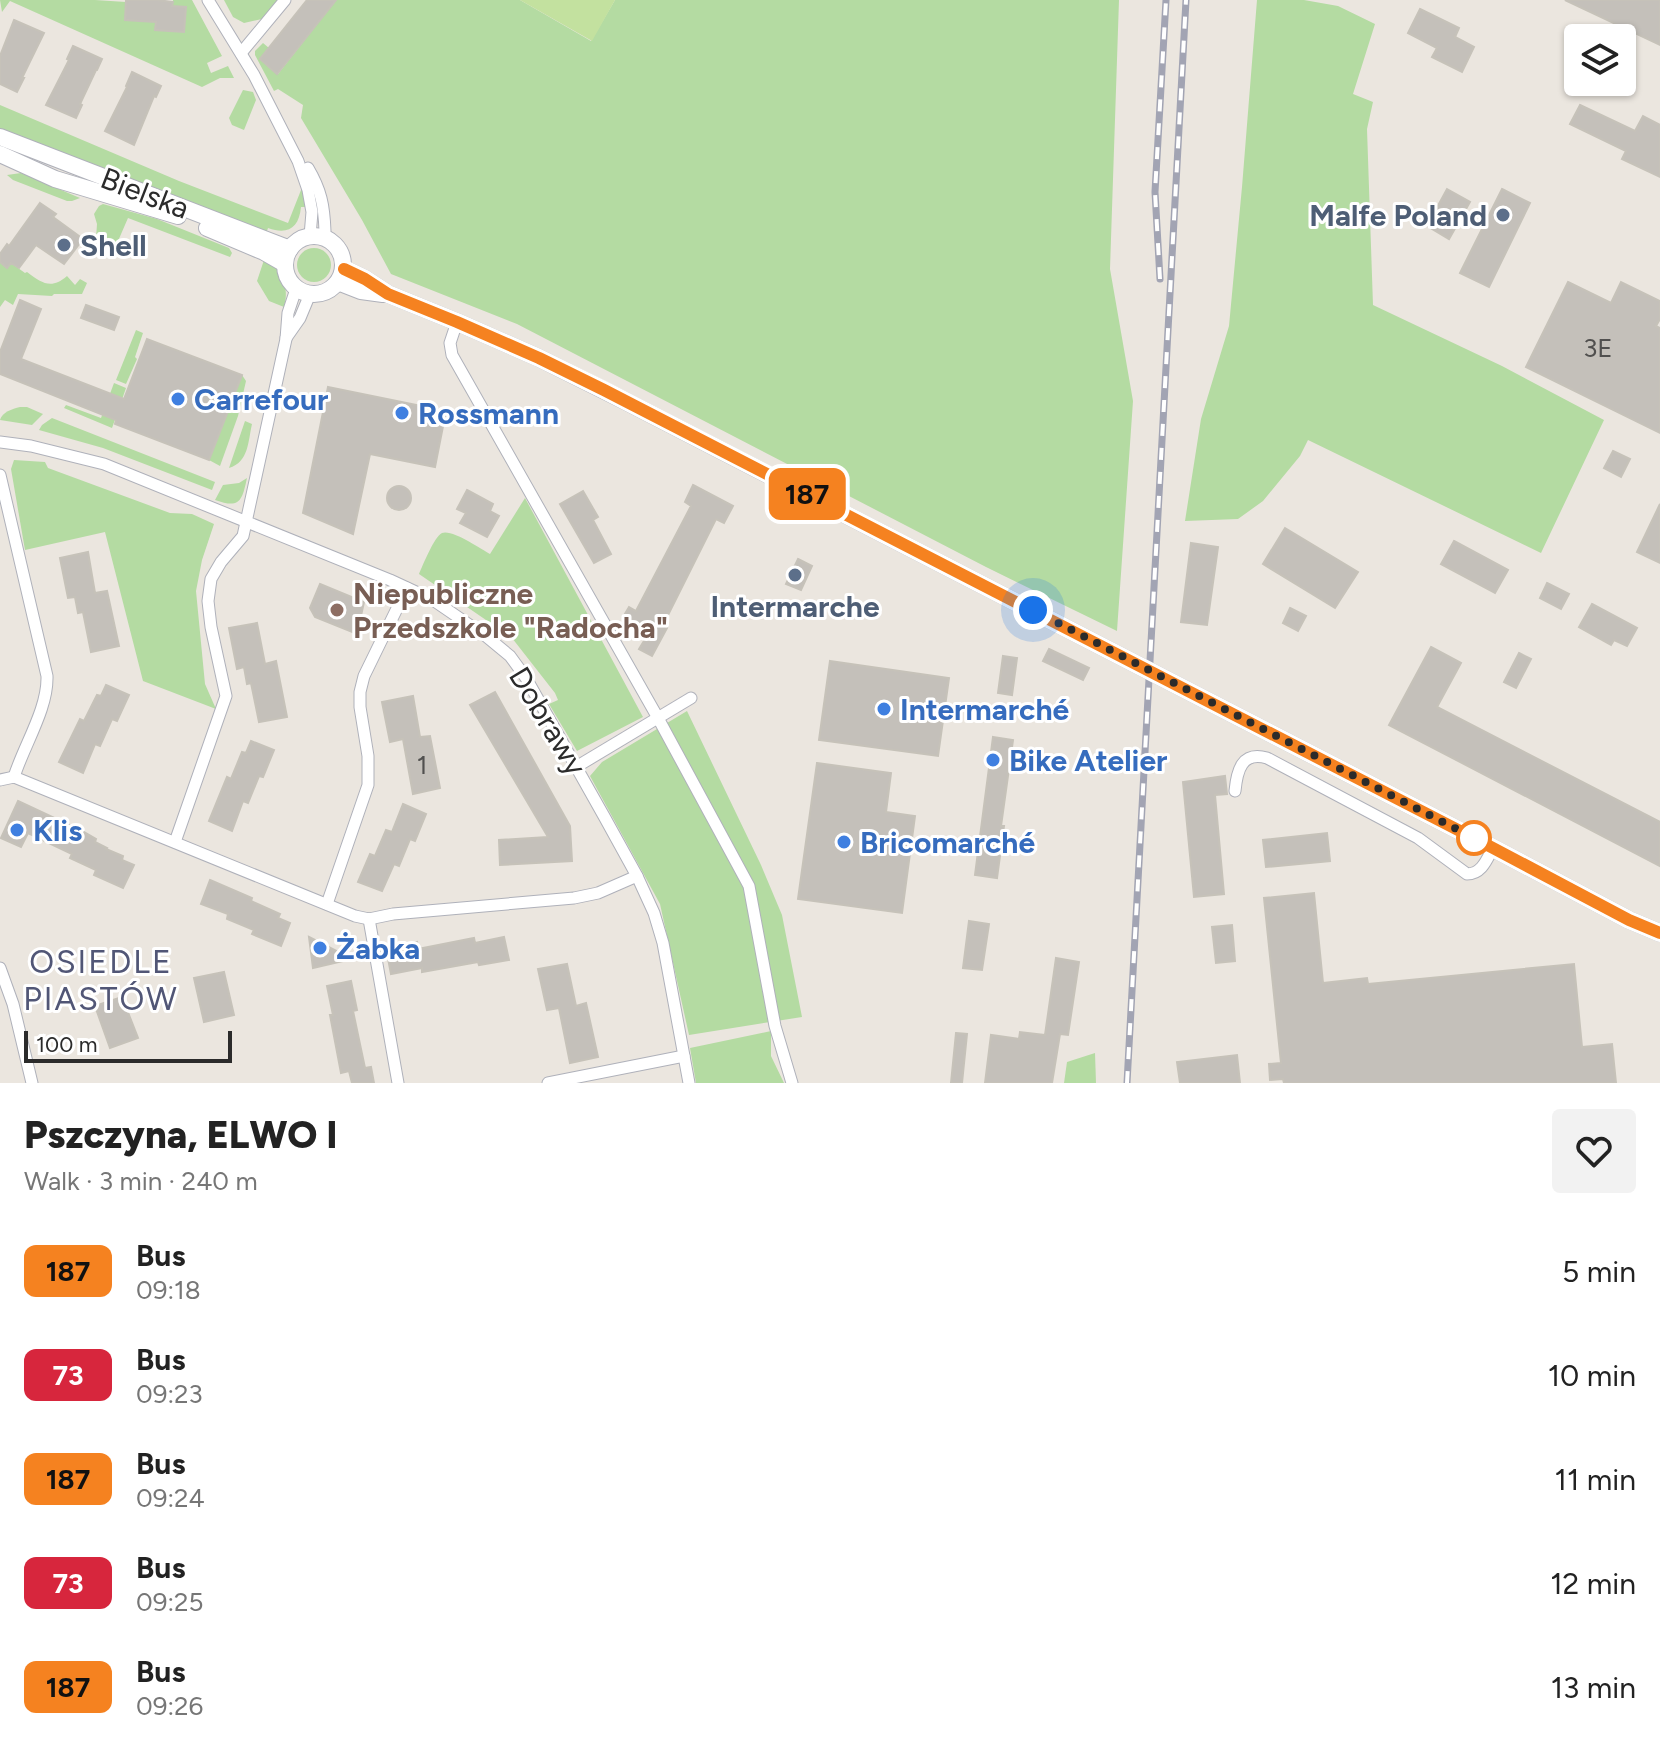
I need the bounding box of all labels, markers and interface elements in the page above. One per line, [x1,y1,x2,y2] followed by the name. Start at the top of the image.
[1564,24,1636,96] map controls
[1564,24,1636,96] button: layers
[96,159,194,227] street label: Bielska
[1309,197,1487,234] place label: Malfe Poland
[1494,206,1512,224] marker: Malfe Poland
[80,227,147,264] place label: Shell
[55,236,73,254] marker: Shell
[1583,332,1613,364] house number: 3E
[194,381,328,418] place label: Carrefour
[169,390,187,408] marker: Carrefour
[418,395,559,432] place label: Rossmann
[393,404,411,422] marker: Rossmann
[761,468,853,520] line badge: 187
[785,477,829,511] text: 187
[786,566,804,584] marker: Intermarche
[353,575,668,646] place label: Niepubliczne Przedszkole "Radocha"
[710,588,880,625] place label: Intermarche
[1013,590,1053,630] your location
[328,601,346,619] marker: Niepubliczne Przedszkole "Radocha"
[501,660,595,782] street label: Dobrawy
[900,691,1069,728] place label: Intermarché
[875,700,893,718] marker: Intermarché
[1009,742,1167,779] place label: Bike Atelier
[417,749,427,781] house number: 1
[984,751,1002,769] marker: Bike Atelier
[33,812,82,849] place label: Klis
[8,821,26,839] marker: Klis
[1457,821,1491,855] unlabelled marker
[860,824,1035,861] place label: Bricomarché
[835,833,853,851] marker: Bricomarché
[336,930,420,967] place label: Żabka
[311,939,329,957] marker: Żabka
[23,943,179,1018] district label: OSIEDLE PIASTÓW
[24,1027,232,1063] scale bar
[36,1031,97,1058] text: 100 m
[1552,1109,1636,1193] button: heart
[24,1112,338,1158] text: Pszczyna, ELWO I
[24,1165,258,1197] text: Walk · 3 min · 240 m
[136,1237,185,1274] text: Bus
[1562,1253,1636,1290] text: 5 min
[46,1254,90,1288] text: 187
[136,1274,201,1306] text: 09:18
[136,1341,185,1378] text: Bus
[1548,1357,1636,1394] text: 10 min
[52,1358,84,1392] text: 73
[136,1378,203,1410] text: 09:23
[136,1445,185,1482] text: Bus
[1555,1461,1636,1498] text: 11 min
[46,1462,90,1496] text: 187
[136,1482,205,1514] text: 09:24
[136,1549,185,1586] text: Bus
[1550,1565,1636,1602] text: 12 min
[52,1566,84,1600] text: 73
[136,1586,203,1618] text: 09:25
[136,1653,185,1690] text: Bus
[1551,1669,1636,1706] text: 13 min
[46,1670,90,1704] text: 187
[136,1690,203,1722] text: 09:26

